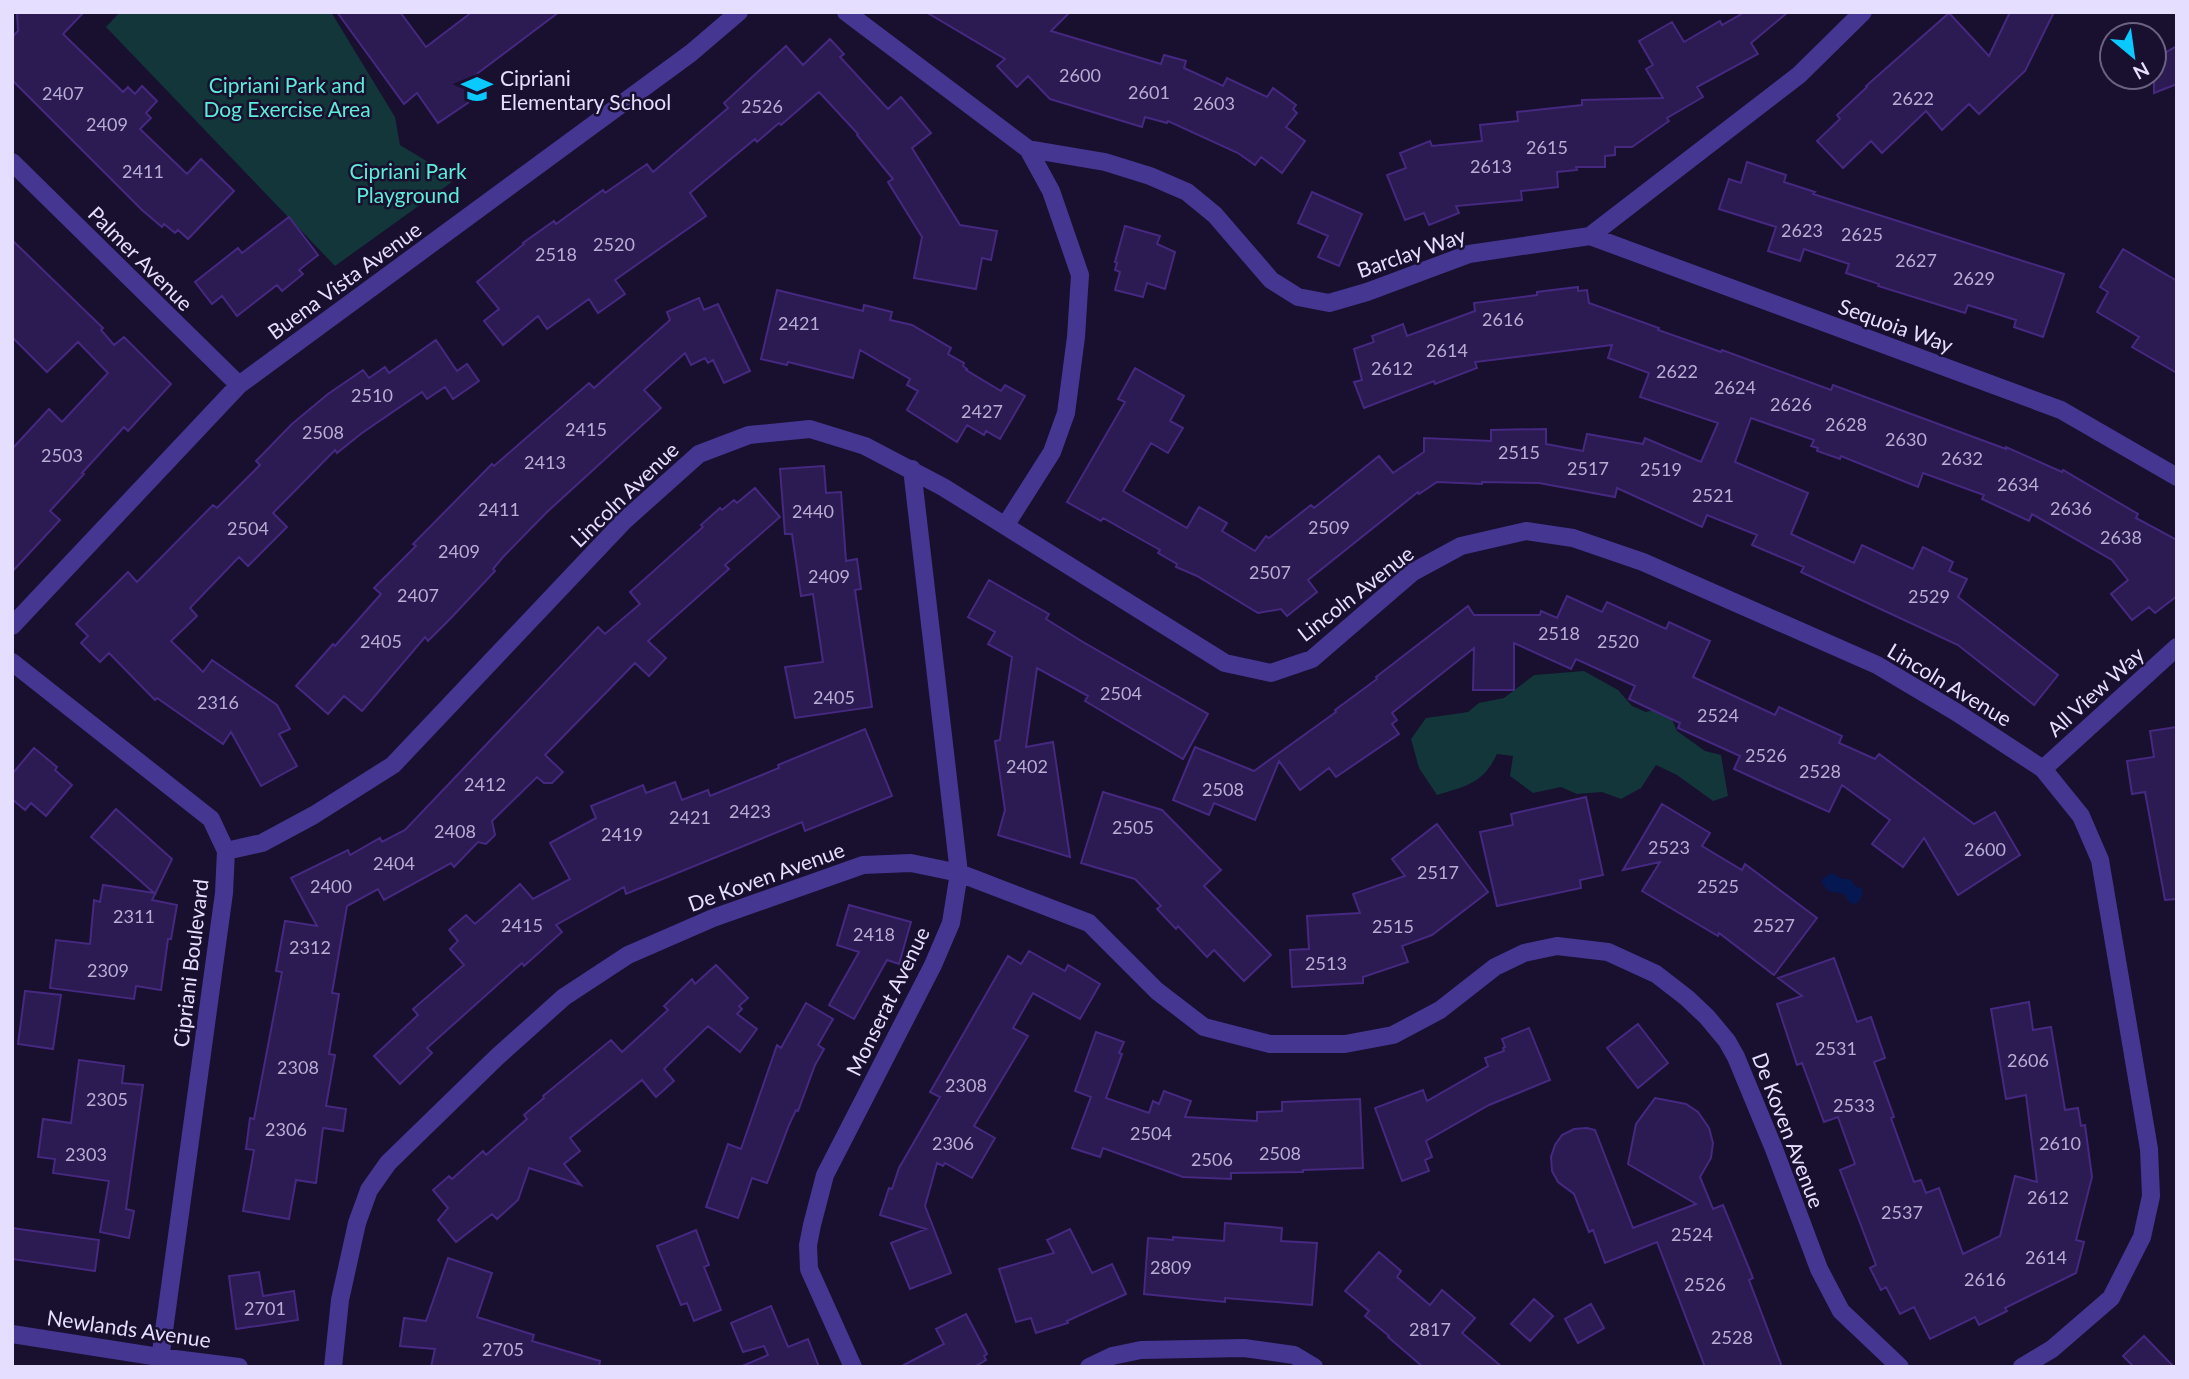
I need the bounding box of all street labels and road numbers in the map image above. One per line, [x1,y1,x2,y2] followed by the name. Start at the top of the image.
[84,201,198,315] street label: Palmer Avenue
[262,216,426,344] street label: Buena Vista Avenue
[1353,222,1469,282] street label: Barclay Way
[1835,293,1957,357] street label: Sequoia Way
[565,436,683,552] street label: Lincoln Avenue
[1292,540,1418,646] street label: Lincoln Avenue
[1883,637,2017,731] street label: Lincoln Avenue
[2041,641,2149,741] street label: All View Way
[684,836,848,916] street label: De Koven Avenue
[167,878,213,1048] street label: Cipriani Boulevard
[840,923,934,1079] street label: Monserat Avenue
[1748,1049,1830,1211] street label: De Koven Avenue
[45,1304,213,1352] street label: Newlands Avenue

